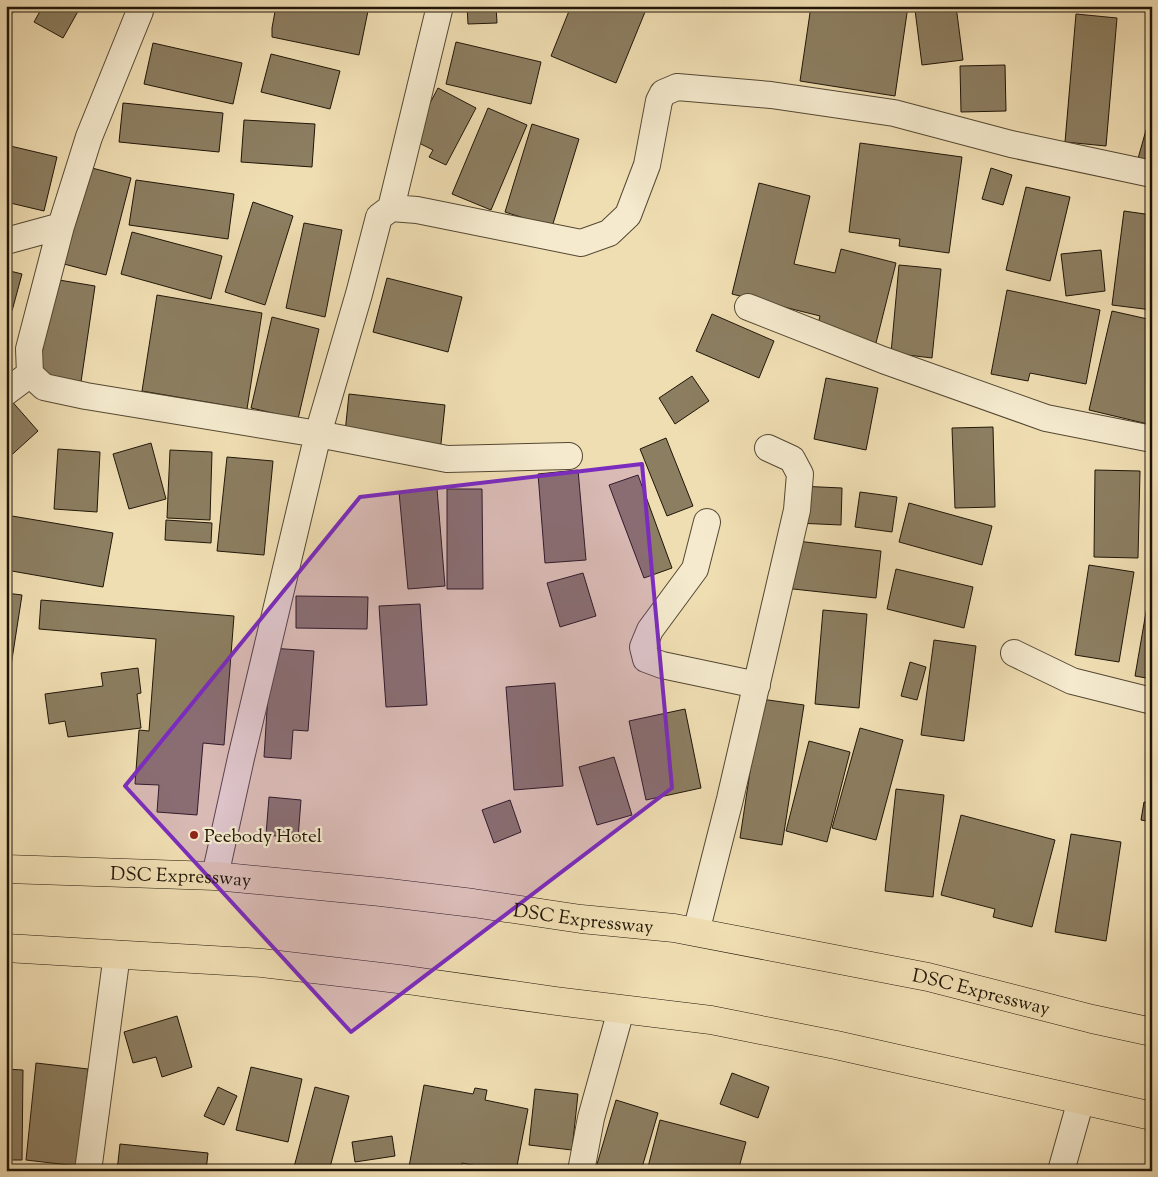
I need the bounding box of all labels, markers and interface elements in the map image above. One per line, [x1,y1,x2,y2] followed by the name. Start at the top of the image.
[204,824,322,851] place label: Peebody Hotel
[188,829,200,841] marker: Peebody Hotel
[110,862,253,895] street label: DSC Expressway
[511,898,655,942] street label: DSC Expressway
[910,963,1053,1024] street label: DSC Expressway

